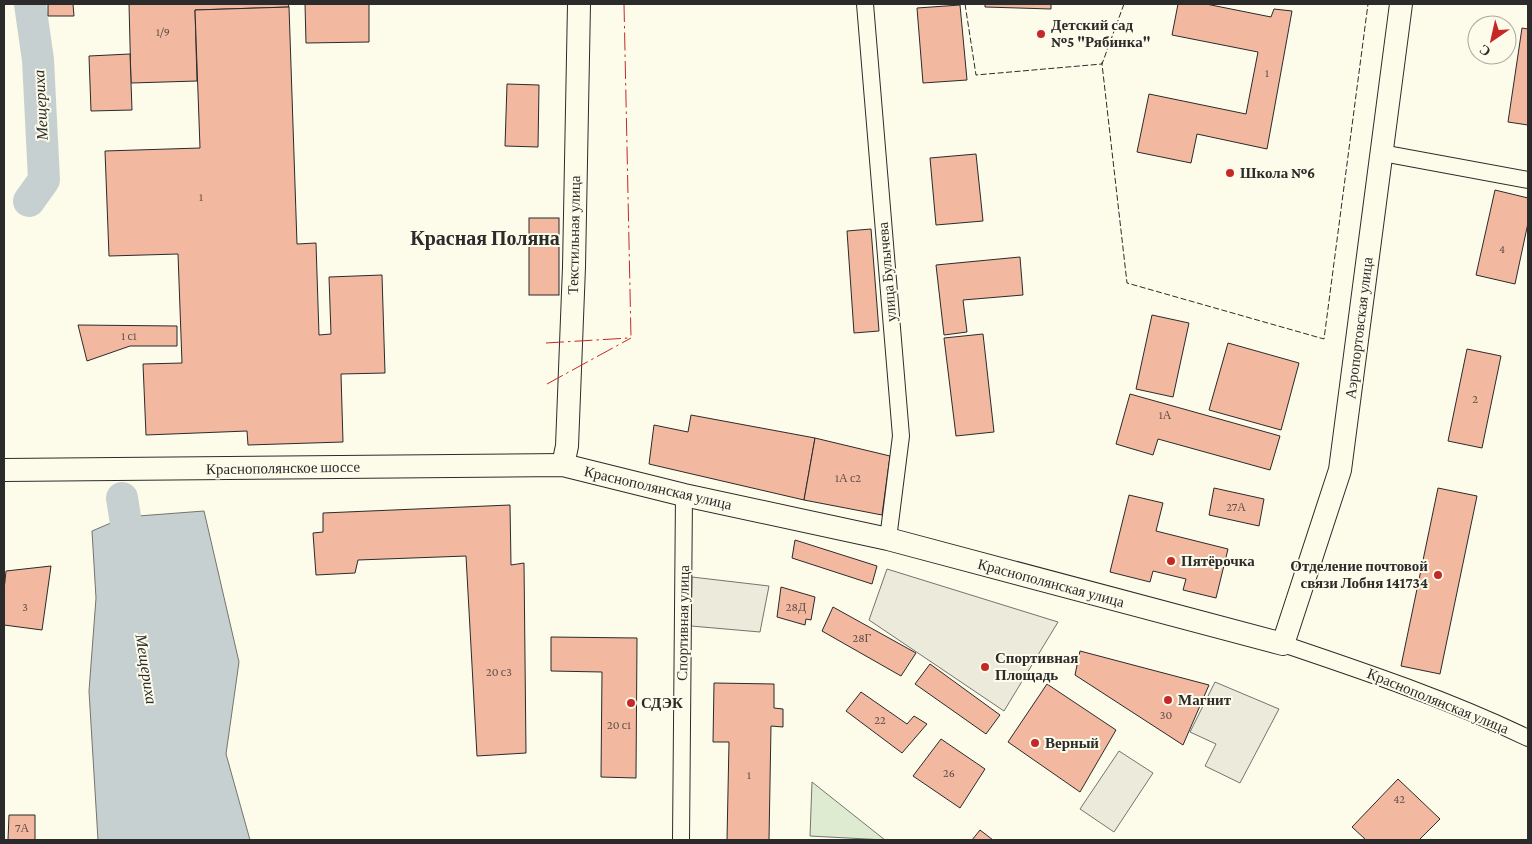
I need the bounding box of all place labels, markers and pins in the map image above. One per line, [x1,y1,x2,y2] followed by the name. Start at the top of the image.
[1051,17,1150,50] place label: Детский сад №5 "Рябинка"
[1035,28,1047,40] marker: Детский сад №5 "Рябинка"
[1240,165,1315,181] place label: Школа №6
[1224,167,1236,179] marker: Школа №6
[1181,553,1255,569] place label: Пятёрочка
[1165,555,1177,567] marker: Пятёрочка
[1290,558,1428,591] place label: Отделение почтовой связи Лобня 141734
[1432,569,1444,581] marker: Отделение почтовой связи Лобня 141734
[995,650,1079,683] place label: Спортивная Площадь
[979,661,991,673] marker: Спортивная Площадь
[1178,692,1232,708] place label: Магнит
[1162,694,1174,706] marker: Магнит
[641,695,683,711] place label: СДЭК
[625,697,637,709] marker: СДЭК
[1045,735,1099,751] place label: Верный
[1029,737,1041,749] marker: Верный

